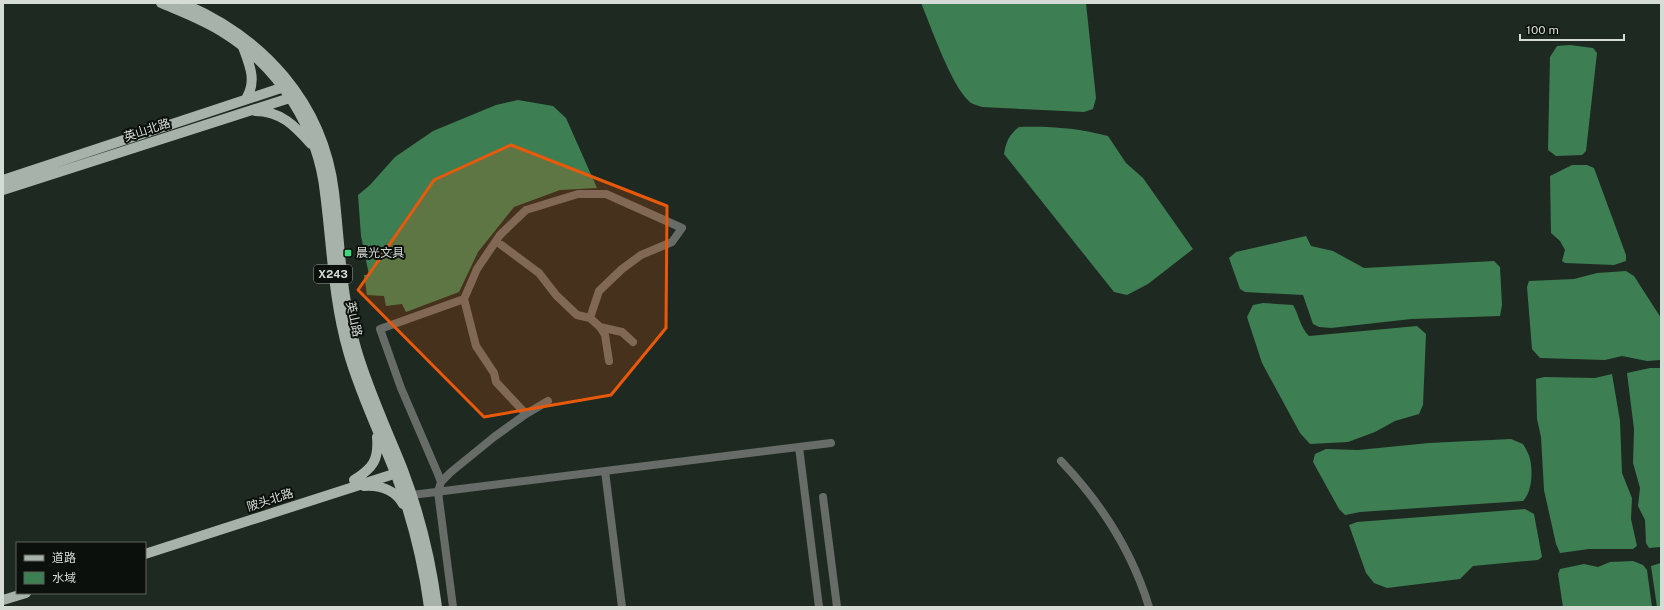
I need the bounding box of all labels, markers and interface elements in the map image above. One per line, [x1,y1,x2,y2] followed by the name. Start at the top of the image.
[1520,16,1624,42] scale bar
[1526,23,1559,37] text: 100 m
[122,116,172,144] street label: 英山北路
[356,246,404,260] place label: 晨光文具
[343,248,353,258] marker: 晨光文具
[314,265,352,283] road number: X243
[343,300,365,338] street label: 英山路
[245,486,295,514] street label: 陂头北路
[16,542,146,594] legend
[52,551,76,565] text: 道路
[52,571,76,585] text: 水域

